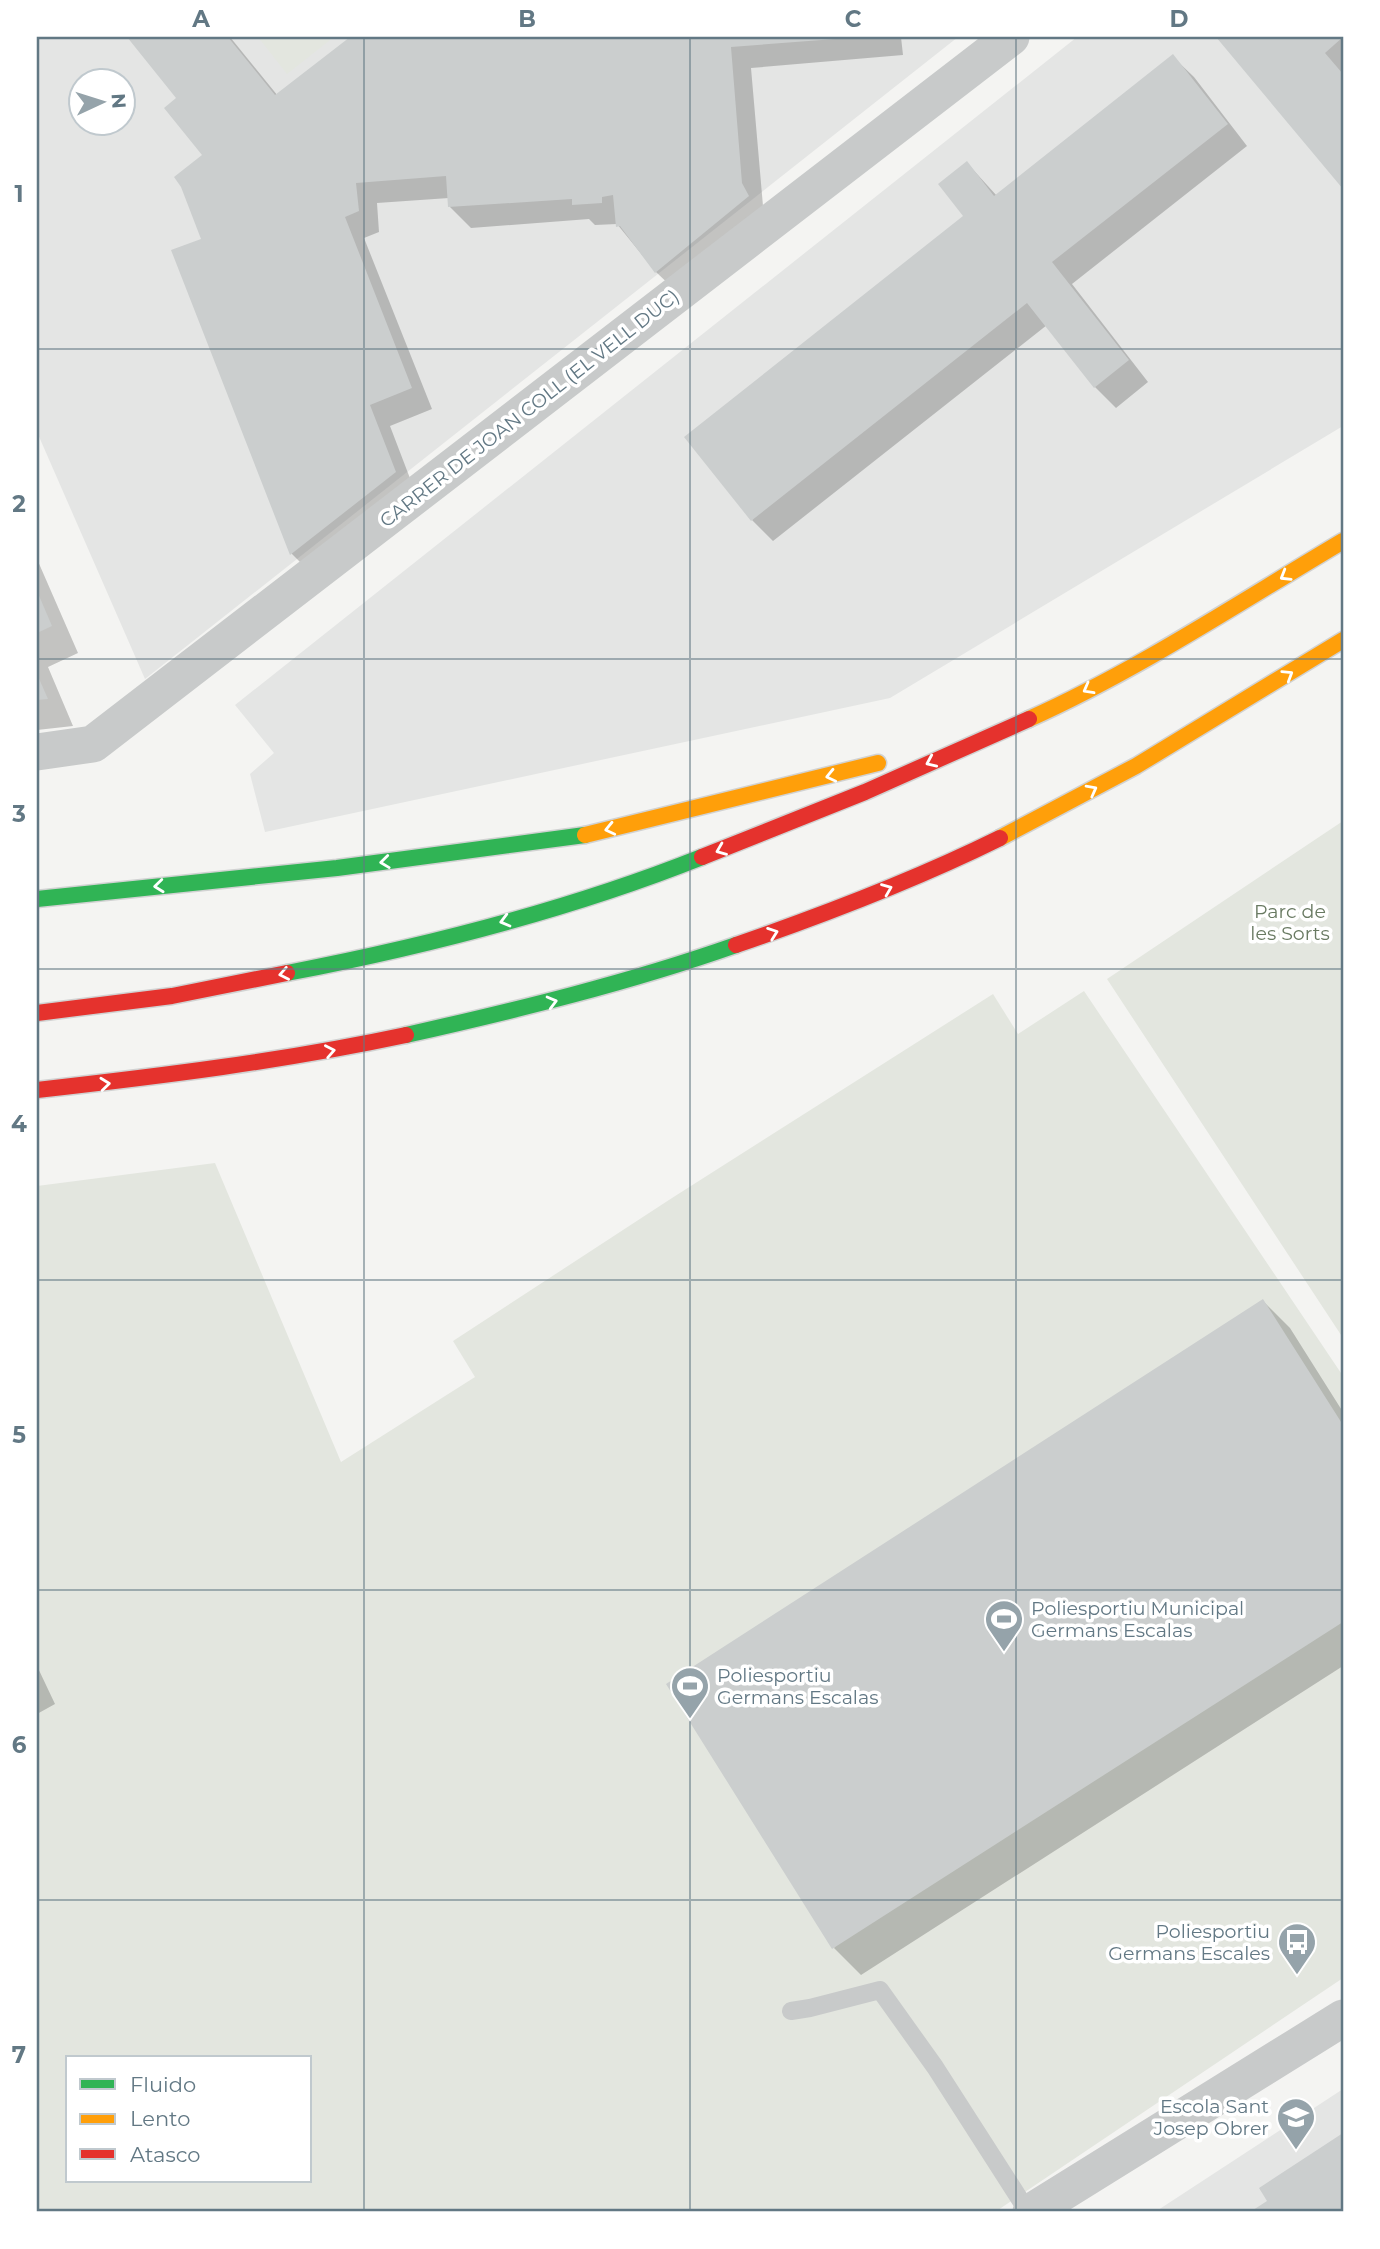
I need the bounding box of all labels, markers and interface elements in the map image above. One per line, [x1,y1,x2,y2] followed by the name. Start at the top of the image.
[191,5,210,33] text: A
[518,5,536,33] text: B
[845,5,862,33] text: C
[1170,5,1189,33] text: D
[66,66,136,136] north arrow
[106,92,130,109] text: N
[14,180,24,208] text: 1
[375,284,683,532] street label: CARRER DE JOAN COLL (EL VELL DUC)
[12,490,26,518] text: 2
[1280,568,1293,581] one-way arrow
[1281,670,1294,683] one-way arrow
[1082,681,1095,694] one-way arrow
[925,754,938,768] one-way arrow
[825,768,837,783] one-way arrow
[1085,785,1097,798] one-way arrow
[11,800,26,828] text: 3
[604,821,616,835] one-way arrow
[715,841,727,855] one-way arrow
[379,854,391,869] one-way arrow
[153,879,165,894] one-way arrow
[881,883,893,897] one-way arrow
[1250,900,1330,945] park label: Parc de les Sorts
[499,913,511,927] one-way arrow
[767,927,779,941] one-way arrow
[278,966,290,981] one-way arrow
[546,996,558,1010] one-way arrow
[324,1044,336,1059] one-way arrow
[99,1076,110,1091] one-way arrow
[11,1110,27,1138] text: 4
[12,1421,26,1449] text: 5
[1031,1597,1244,1642] place label: Poliesportiu Municipal Germans Escalas
[983,1598,1025,1653] sports icon: Poliesportiu Municipal Germans Escalas
[717,1664,878,1709] place label: Poliesportiu Germans Escalas
[669,1665,711,1720] sports icon: Poliesportiu Germans Escalas
[12,1731,27,1759] text: 6
[1108,1920,1270,1965] place label: Poliesportiu Germans Escales
[1276,1921,1318,1976] bus stop icon: Poliesportiu Germans Escales
[12,2041,26,2069] text: 7
[66,2056,312,2182] legend
[130,2072,196,2097] text: Fluido
[1153,2095,1269,2140] place label: Escola Sant Josep Obrer
[1275,2096,1317,2151] school or university icon: Escola Sant Josep Obrer
[130,2106,190,2131] text: Lento
[130,2142,201,2167] text: Atasco

